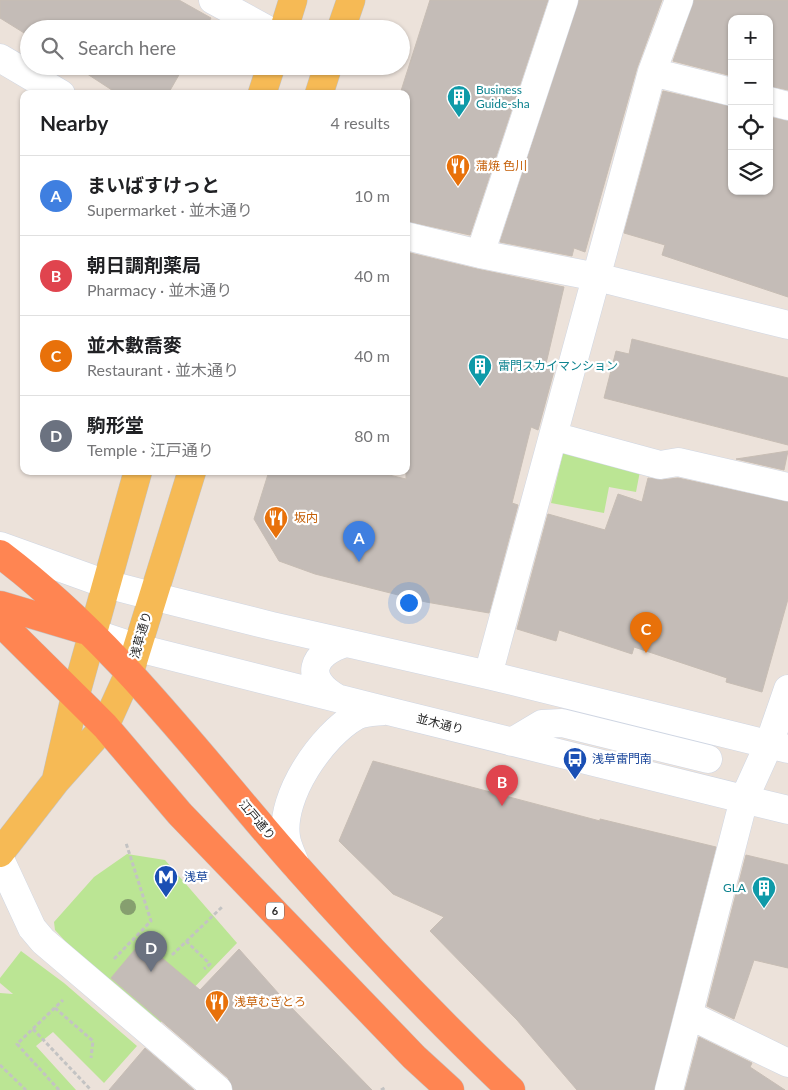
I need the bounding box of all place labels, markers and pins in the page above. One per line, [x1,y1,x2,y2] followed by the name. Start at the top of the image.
[476,82,530,111] place label: Business Guide-sha
[446,84,472,118] building icon: Business Guide-sha
[445,153,471,187] restaurant icon: 蒲焼 色川
[476,158,527,173] place label: 蒲焼 色川
[467,353,493,387] building icon: 雷門スカイマンション
[498,358,618,373] place label: 雷門スカイマンション
[263,505,289,539] restaurant icon: 坂内
[294,510,318,525] place label: 坂内
[343,521,375,562] pin: A
[630,612,662,653] pin: C
[562,746,588,780] bus stop icon: 浅草雷門南
[592,751,652,766] place label: 浅草雷門南
[486,765,518,806] pin: B
[153,864,179,898] metro station icon: 浅草
[184,869,208,884] place label: 浅草
[751,875,777,909] building icon: GLA
[723,880,747,895] place label: GLA
[135,931,167,972] pin: D
[204,989,230,1023] restaurant icon: 浅草むぎとろ
[234,994,306,1009] place label: 浅草むぎとろ

